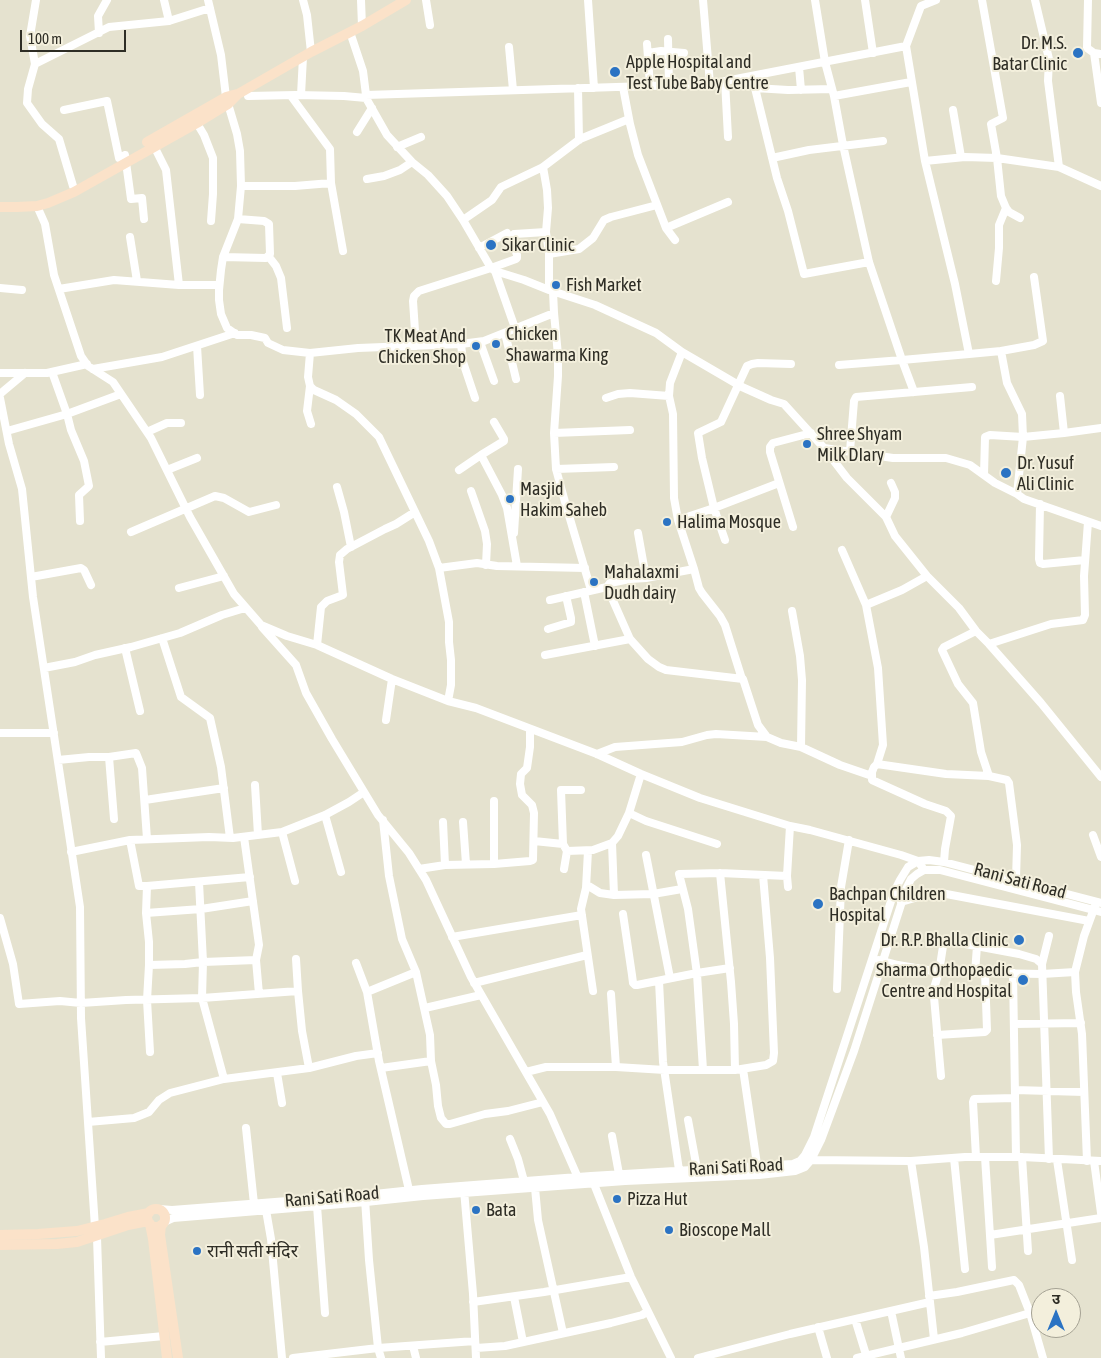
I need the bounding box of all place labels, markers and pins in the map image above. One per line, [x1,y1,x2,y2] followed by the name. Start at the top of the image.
[992,32,1067,74] place label: Dr. M.S. Batar Clinic
[1071,46,1085,60] marker: Dr. M.S. Batar Clinic
[626,51,769,94] place label: Apple Hospital and Test Tube Baby Centre
[608,65,622,79] marker: Apple Hospital and Test Tube Baby Centre
[502,234,574,256] place label: Sikar Clinic
[484,238,498,252] marker: Sikar Clinic
[566,274,642,296] place label: Fish Market
[550,279,562,291] marker: Fish Market
[506,323,608,366] place label: Chicken Shawarma King
[378,325,466,368] place label: TK Meat And Chicken Shop
[490,338,502,350] marker: Chicken Shawarma King
[470,340,482,352] marker: TK Meat And Chicken Shop
[817,423,902,466] place label: Shree Shyam Milk DIary
[801,438,813,450] marker: Shree Shyam Milk DIary
[1017,452,1074,494] place label: Dr. Yusuf Ali Clinic
[999,466,1013,480] marker: Dr. Yusuf Ali Clinic
[520,478,607,520] place label: Masjid Hakim Saheb
[504,493,516,505] marker: Masjid Hakim Saheb
[677,511,781,533] place label: Halima Mosque
[661,516,673,528] marker: Halima Mosque
[604,561,679,604] place label: Mahalaxmi Dudh dairy
[588,576,600,588] marker: Mahalaxmi Dudh dairy
[829,883,946,926] place label: Bachpan Children Hospital
[811,897,825,911] marker: Bachpan Children Hospital
[880,929,1008,951] place label: Dr. R.P. Bhalla Clinic
[1012,933,1026,947] marker: Dr. R.P. Bhalla Clinic
[876,959,1012,1002] place label: Sharma Orthopaedic Centre and Hospital
[1016,973,1030,987] marker: Sharma Orthopaedic Centre and Hospital
[627,1188,688,1210] place label: Pizza Hut
[611,1193,623,1205] marker: Pizza Hut
[486,1199,516,1221] place label: Bata
[470,1204,482,1216] marker: Bata
[679,1219,771,1241] place label: Bioscope Mall
[663,1224,675,1236] marker: Bioscope Mall
[207,1240,298,1262] place label: रानी सती मंदिर
[191,1245,203,1257] marker: रानी सती मंदिर

